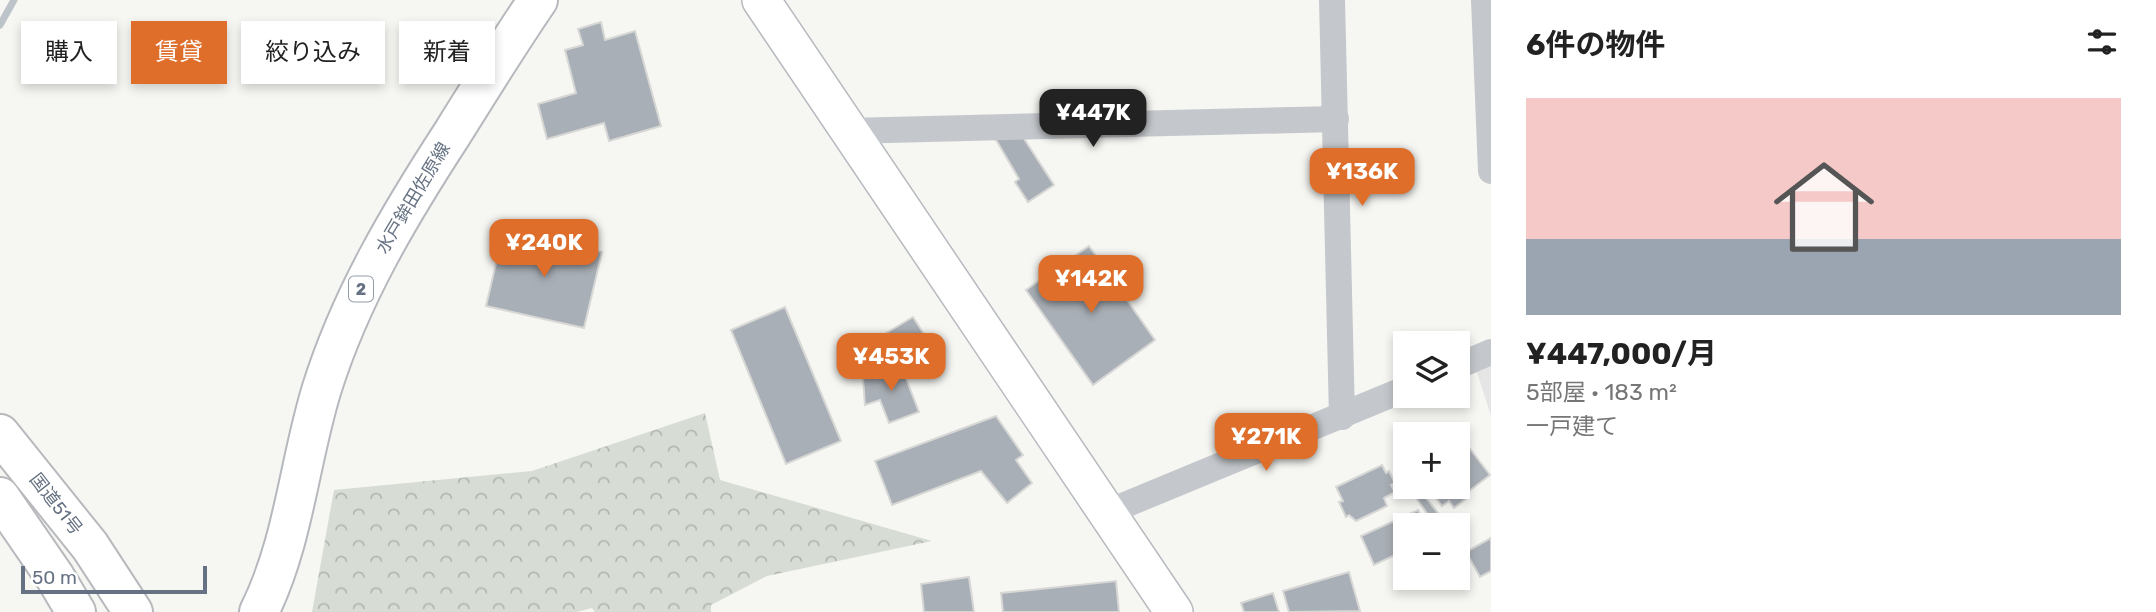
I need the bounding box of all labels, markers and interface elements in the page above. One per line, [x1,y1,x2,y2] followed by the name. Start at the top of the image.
[21,21,117,84] chip: 購入
[131,21,227,84] chip: 賃貸
[241,21,385,84] chip: 絞り込み
[399,21,495,84] chip: 新着
[2083,23,2121,61] icon: filters
[1526,27,1666,63] text: 6件の物件
[1044,90,1142,149] pin: ¥447K
[1055,98,1131,126] text: ¥447K
[371,138,455,258] street label: 水戸鉾田佐原線
[1761,144,1887,270] icon: home
[1313,148,1411,208] pin: ¥136K
[1326,157,1398,185] text: ¥136K
[495,219,593,279] pin: ¥240K
[505,228,583,256] text: ¥240K
[1042,256,1140,315] pin: ¥142K
[1054,264,1128,292] text: ¥142K
[349,276,373,302] road number: 2
[1393,331,1470,590] map controls
[1393,331,1470,408] button: layers
[842,334,940,393] pin: ¥453K
[1526,336,1717,372] text: ¥447,000/月
[853,342,929,370] text: ¥453K
[1526,378,1677,406] text: 5部屋 · 183 m²
[1526,412,1618,440] text: 一戸建て
[1217,414,1315,473] pin: ¥271K
[1231,422,1301,450] text: ¥271K
[1393,422,1470,499] button: +
[25,469,87,539] street label: 国道51号
[1393,513,1470,590] button: −
[21,563,206,595] scale bar
[32,566,77,589] text: 50 m

